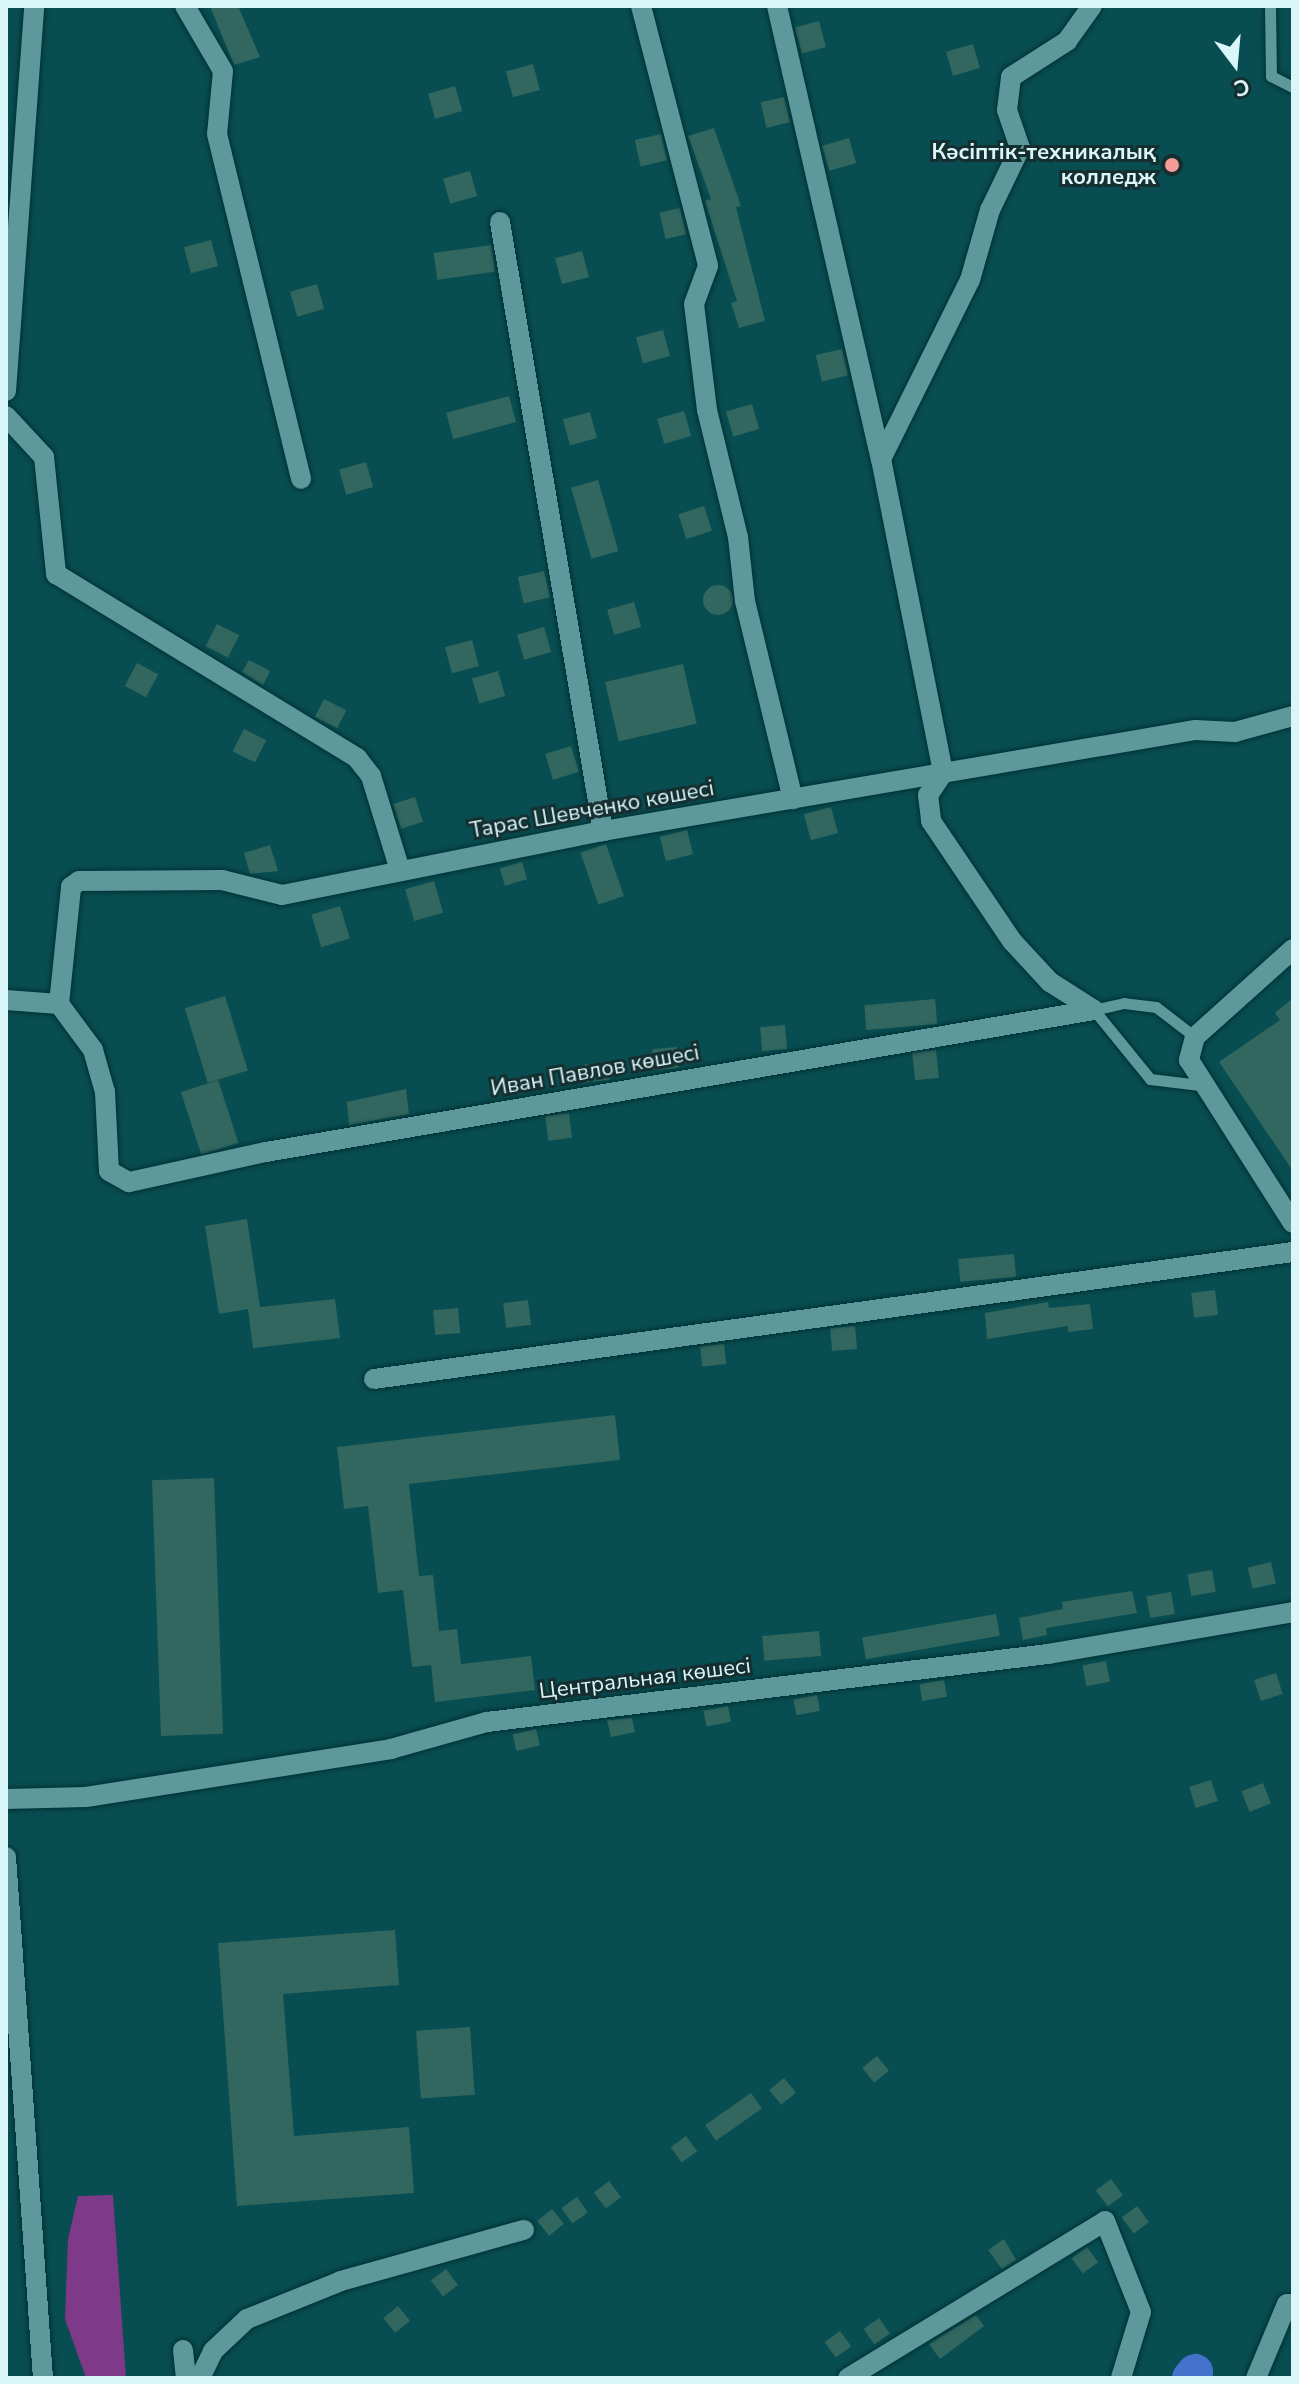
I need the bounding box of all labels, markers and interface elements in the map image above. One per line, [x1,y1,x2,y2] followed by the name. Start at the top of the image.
[1195,24,1275,104] north arrow
[1230,71,1253,104] text: С
[932,139,1156,190] place label: Кәсіптік-техникалық колледж
[1163,156,1181,174] marker: Кәсіптік-техникалық колледж
[468,776,716,844] street label: Тарас Шевченко көшесі
[489,1040,701,1102] street label: Иван Павлов көшесі
[538,1653,752,1705] street label: Центральная көшесі

